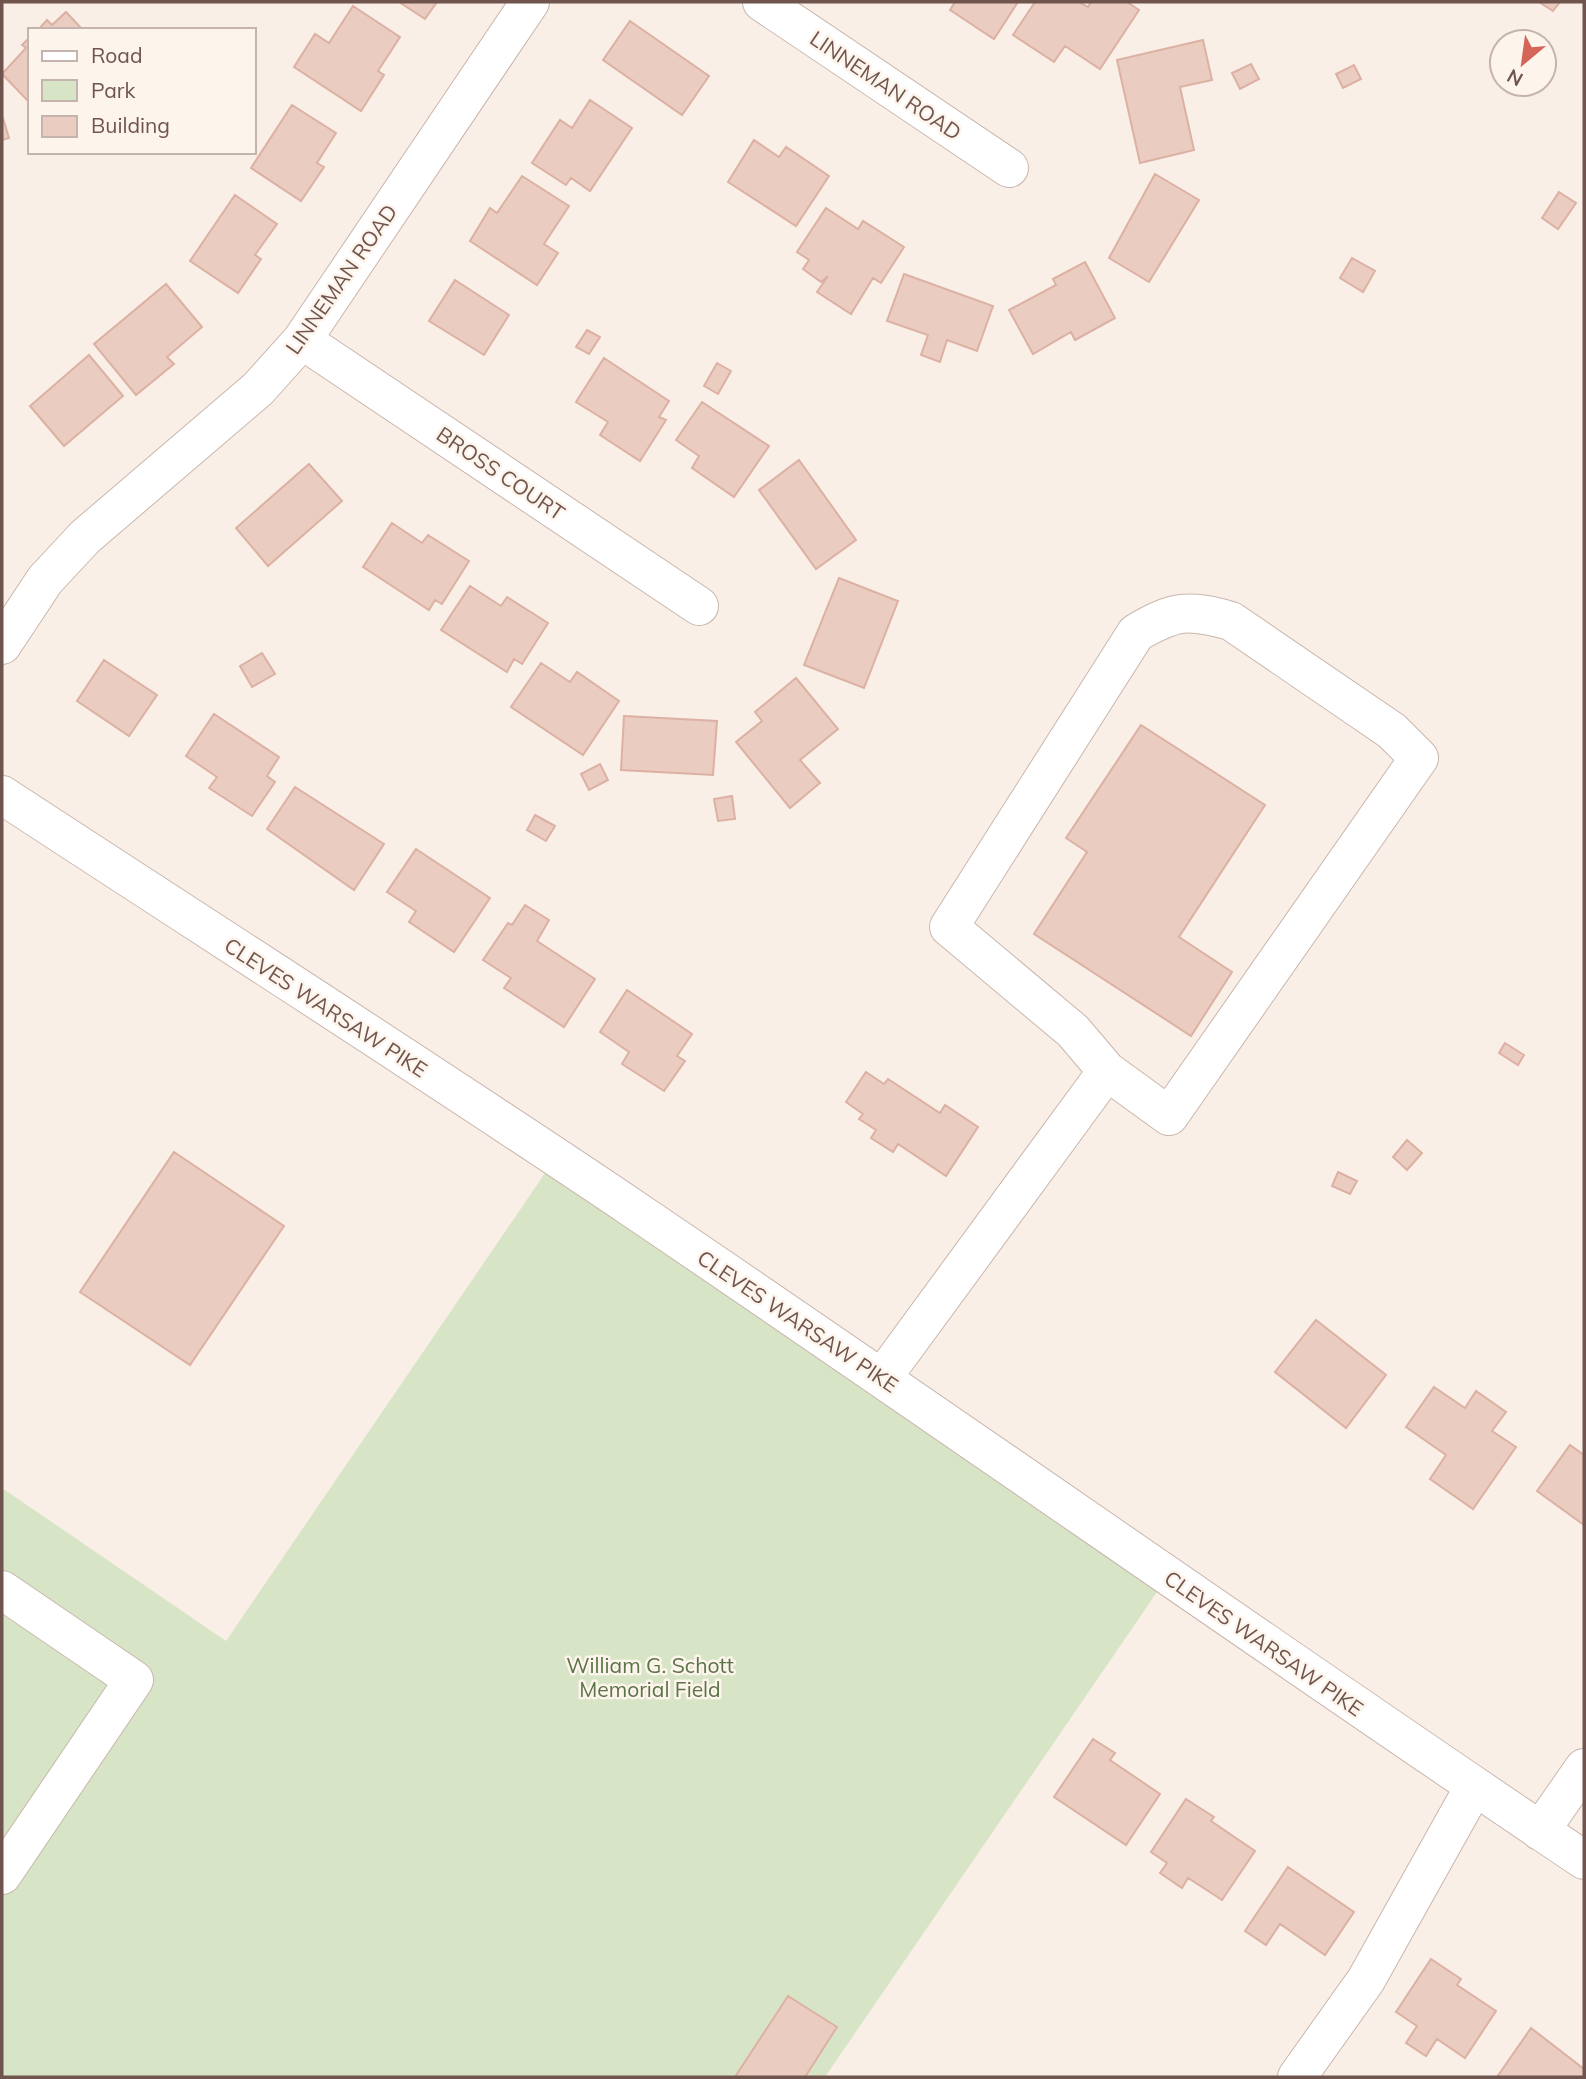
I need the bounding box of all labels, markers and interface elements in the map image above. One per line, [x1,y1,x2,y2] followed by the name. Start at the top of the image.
[805,25,967,145] street label: LINNEMAN ROAD
[28,28,256,154] legend
[1488,28,1558,98] north arrow
[91,42,142,68] text: Road
[1503,64,1527,92] text: N
[91,77,135,103] text: Park
[91,112,170,138] text: Building
[280,199,402,359] street label: LINNEMAN ROAD
[432,421,570,526] street label: BROSS COURT
[220,932,432,1082] street label: CLEVES WARSAW PIKE
[693,1244,903,1398] street label: CLEVES WARSAW PIKE
[1160,1565,1368,1721] street label: CLEVES WARSAW PIKE
[566,1652,734,1702] park label: William G. Schott Memorial Field

